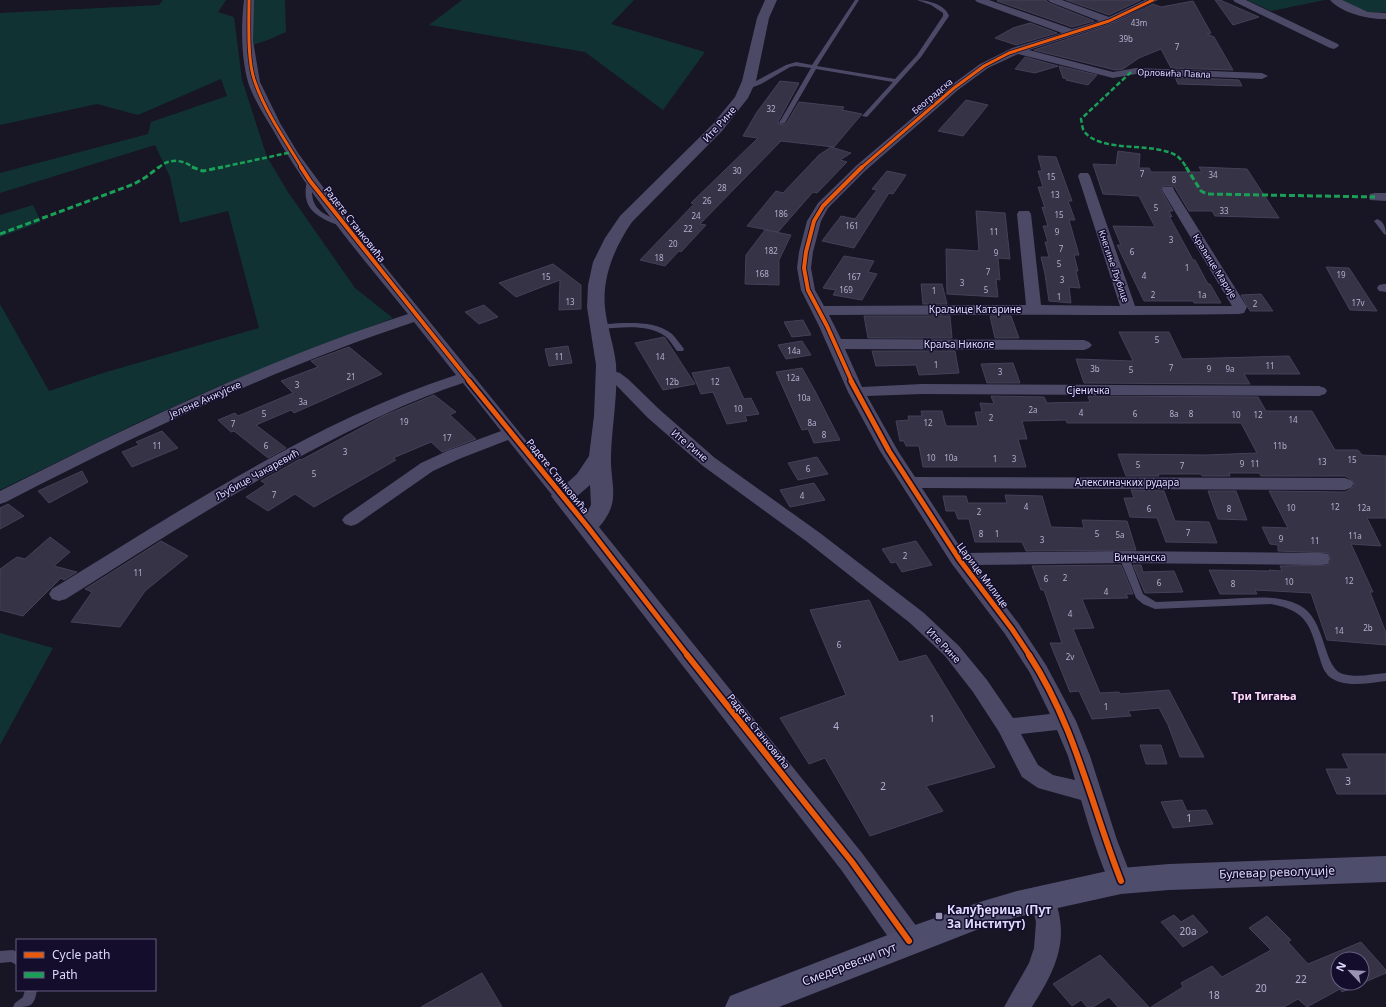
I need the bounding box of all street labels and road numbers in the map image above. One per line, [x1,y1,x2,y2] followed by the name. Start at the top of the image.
[1137,65,1211,81] street label: Орловића Павла
[909,75,955,117] street label: Београдска
[699,103,739,145] street label: Ите Рине
[321,183,389,265] street label: Радете Станковића
[1096,228,1133,304] street label: Кнегиње Љубице
[1190,231,1240,301] street label: Краљице Марије
[929,302,1022,316] street label: Краљице Катарине
[924,337,995,351] street label: Краља Николе
[166,377,244,422] street label: Јелене Анжујске
[1066,383,1110,397] street label: Сјеничка
[669,425,712,465] street label: Ите Рине
[523,436,593,516] street label: Радете Станковића
[213,445,301,503] street label: Љубице Чакаревић
[1075,475,1179,489] street label: Алексиначких рудара
[954,539,1012,611] street label: Царице Милице
[1114,550,1166,564] street label: Винчанска
[924,624,965,666] street label: Ите Рине
[724,691,794,771] street label: Радете Станковића
[1219,861,1336,883] street label: Булевар револуције
[799,938,899,990] street label: Смедеревски пут

